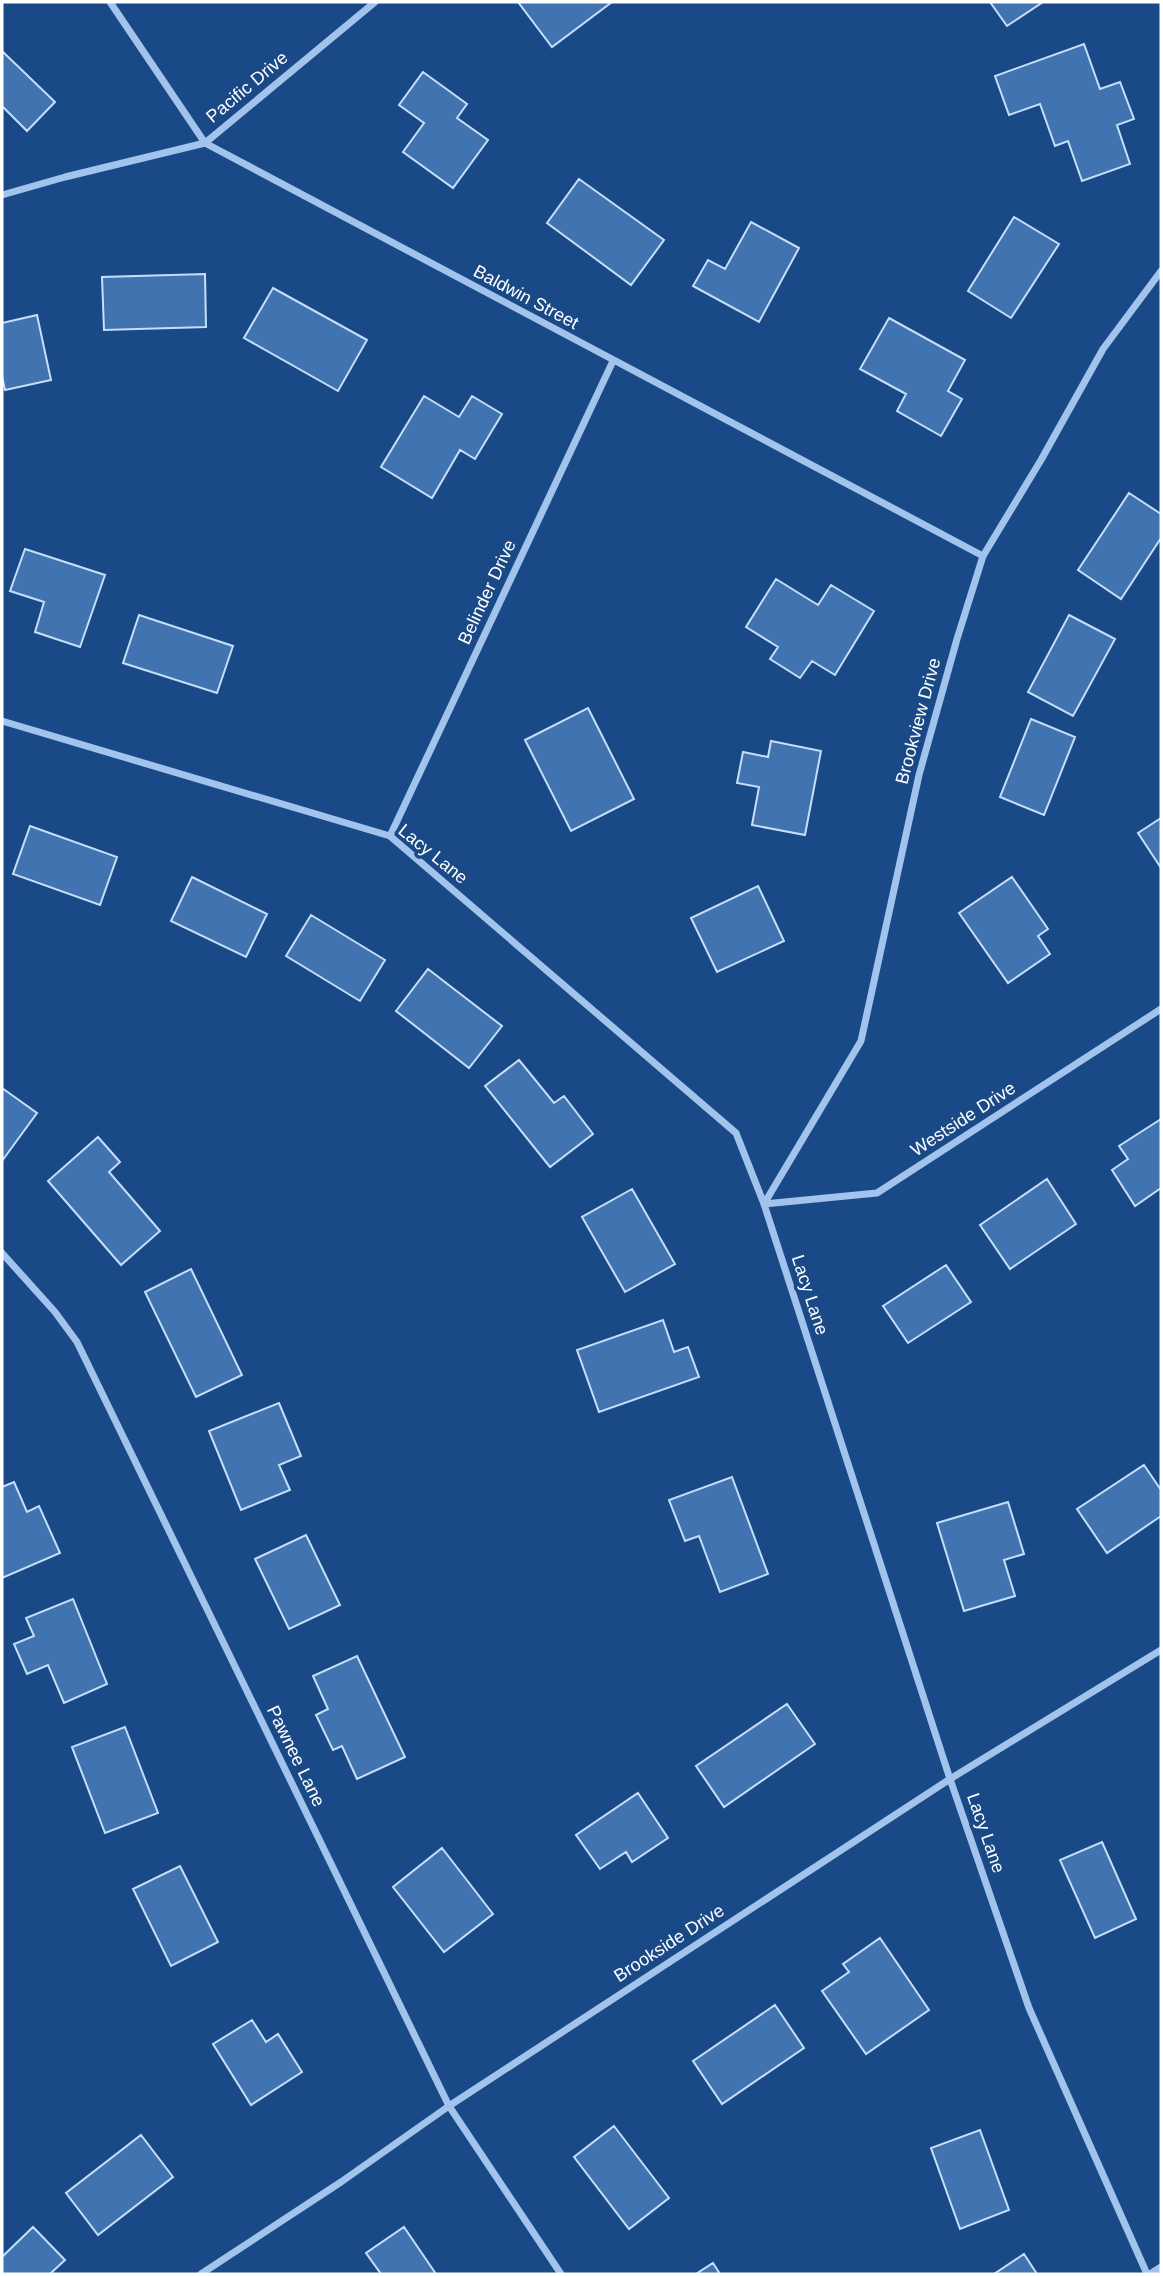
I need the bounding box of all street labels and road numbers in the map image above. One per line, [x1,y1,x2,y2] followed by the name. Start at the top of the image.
[202,47,292,127] street label: Pacific Drive
[470,261,582,333] street label: Baldwin Street
[454,537,520,647] street label: Belinder Drive
[892,656,944,786] street label: Brookview Drive
[394,820,472,888] street label: Lacy Lane
[907,1078,1019,1160] street label: Westside Drive
[788,1252,832,1338] street label: Lacy Lane
[263,1702,329,1810] street label: Pawnee Lane
[963,1790,1009,1876] street label: Lacy Lane
[610,1900,728,1986] street label: Brookside Drive

